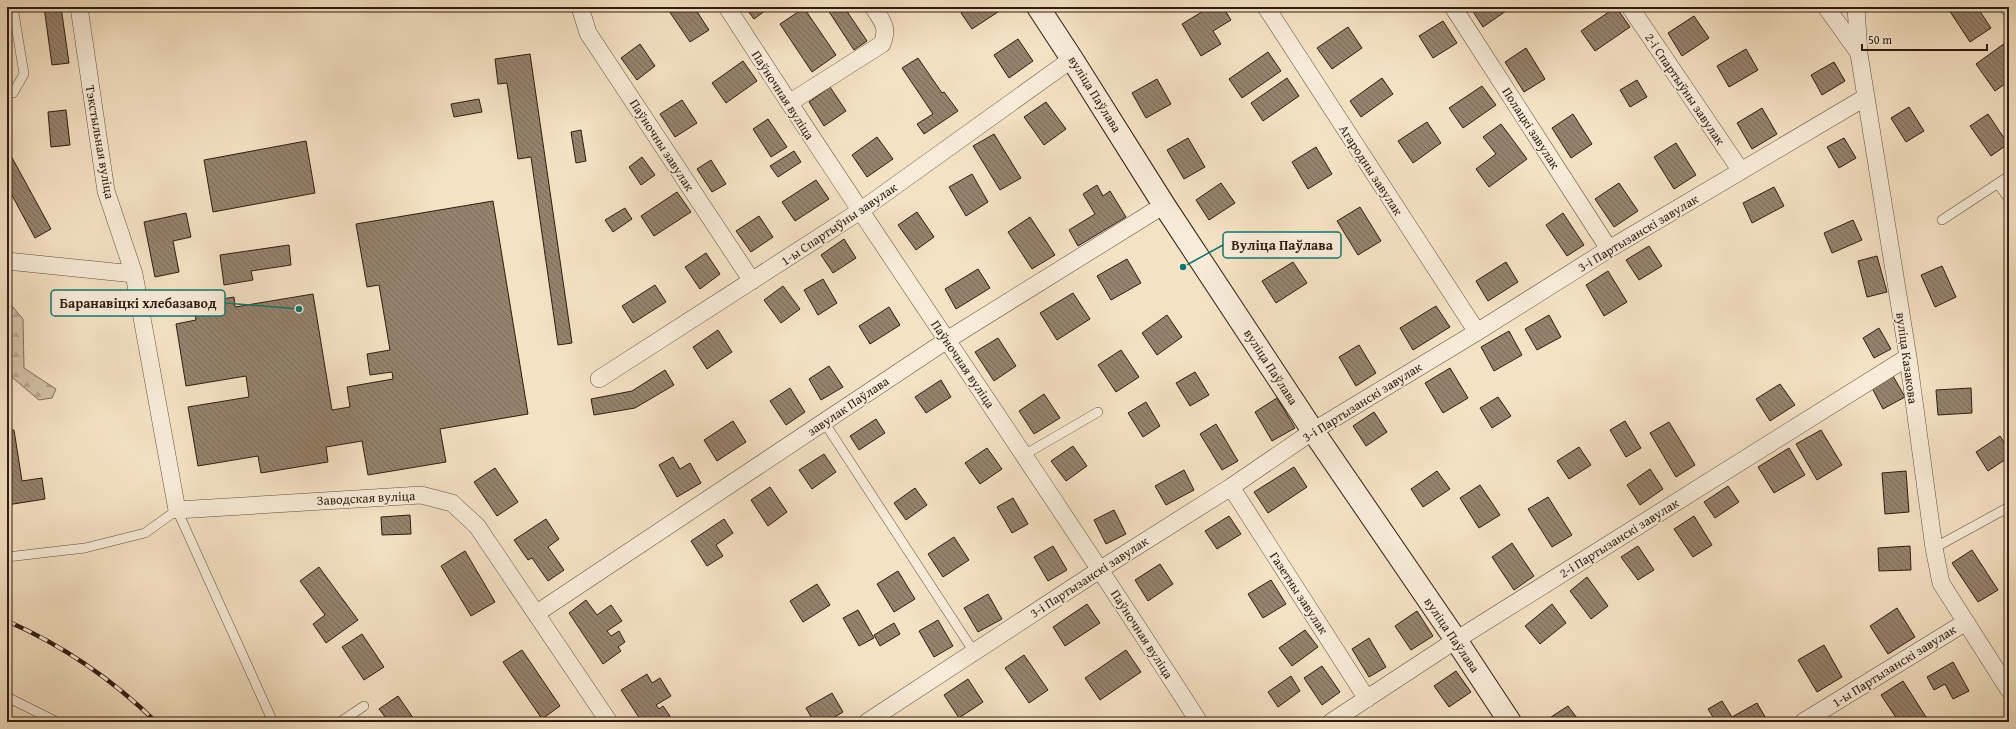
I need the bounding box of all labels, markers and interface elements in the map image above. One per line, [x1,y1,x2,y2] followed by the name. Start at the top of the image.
[1862,26,1987,52] scale bar
[1640,29,1730,149] street label: 2-і Спартыўны завулак
[1868,31,1892,48] text: 50 m
[747,47,819,144] street label: Паўночная вуліца
[1064,52,1127,137] street label: вуліца Паўлава
[1497,83,1565,173] street label: Полацкі завулак
[81,84,119,201] street label: Тэкстыльная вуліца
[625,95,699,195] street label: Паўночны завулак
[1335,121,1408,219] street label: Агародны завулак
[777,178,901,270] street label: 1-ы Спартыўны завулак
[1574,189,1702,277] street label: 3-і Партызанскі завулак
[1223,232,1341,258] callout: Вуліца Паўлава
[1231,235,1334,255] text: Вуліца Паўлава
[51,290,225,316] callout: Баранавіцкі хлебазавод
[59,293,217,313] text: Баранавіцкі хлебазавод
[1891,311,1923,406] street label: вуліца Казакова
[926,316,1000,413] street label: Паўночная вуліца
[1239,325,1303,409] street label: вуліца Паўлава
[1299,357,1426,447] street label: 3-і Партызанскі завулак
[803,371,893,440] street label: завулак Паўлава
[316,486,416,510] street label: Заводская вуліца
[1556,493,1683,583] street label: 2-і Партызанскі завулак
[1026,531,1152,622] street label: 3-і Партызанскі завулак
[1265,548,1333,638] street label: Газетны завулак
[1106,586,1178,683] street label: Паўночная вуліца
[1420,594,1485,677] street label: вуліца Паўлава
[1828,620,1960,712] street label: 1-ы Партызанскі завулак

